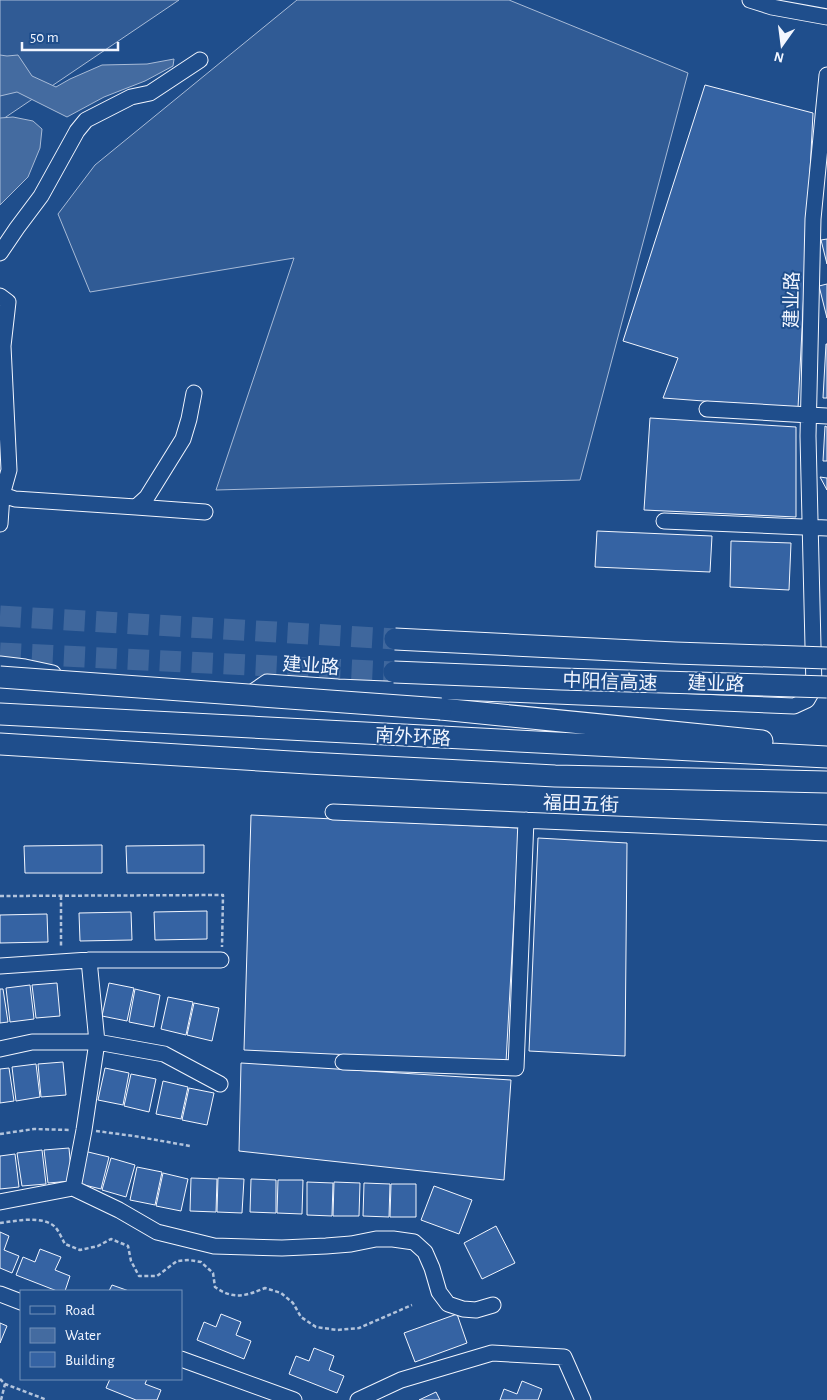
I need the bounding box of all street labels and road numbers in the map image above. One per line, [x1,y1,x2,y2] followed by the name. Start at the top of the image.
[782,271,802,329] street label: 建业路
[282,654,340,678] street label: 建业路
[562,669,658,694] street label: 中阳信高速
[687,673,745,695] street label: 建业路
[374,725,451,749] street label: 南外环路
[543,793,619,815] street label: 福田五街

